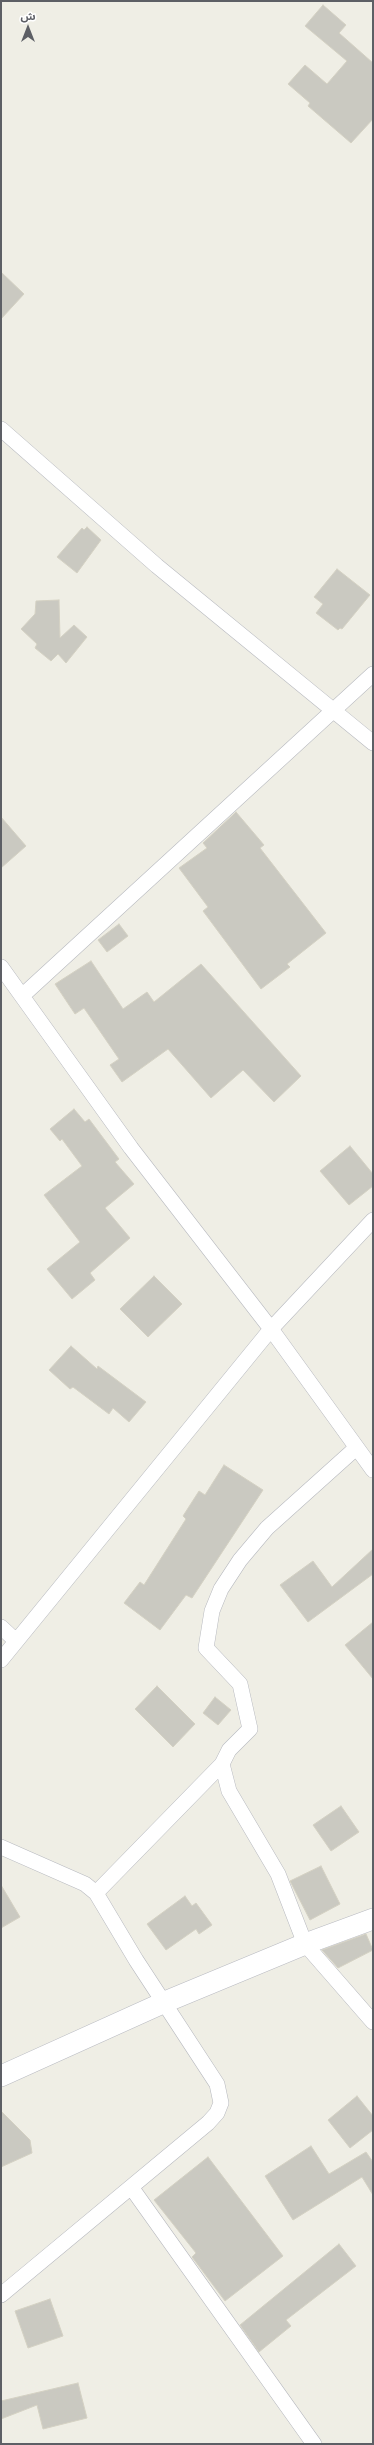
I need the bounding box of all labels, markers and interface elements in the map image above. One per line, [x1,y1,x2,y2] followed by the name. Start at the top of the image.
[8,8,48,48] north arrow
[20,9,36,23] text: ش

